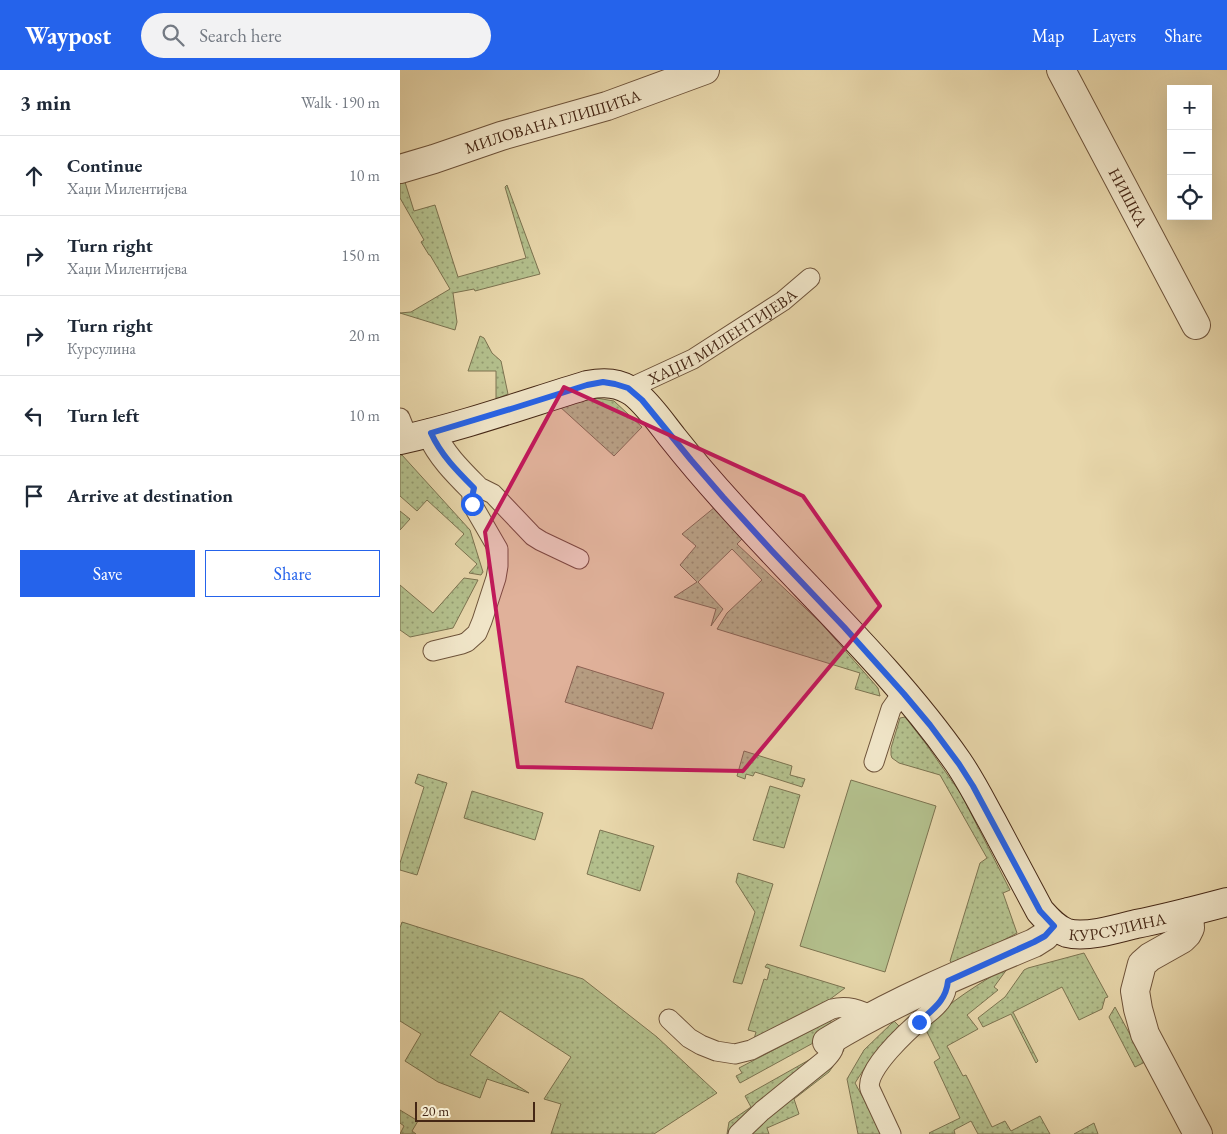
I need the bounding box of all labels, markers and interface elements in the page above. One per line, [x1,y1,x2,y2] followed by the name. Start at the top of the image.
[141,13,491,58] search box
[25,20,111,51] text: Waypost
[159,21,187,49] icon: search
[199,23,282,48] text: Search here
[1032,24,1064,47] text: Map
[1092,24,1136,47] text: Layers
[1164,24,1202,47] text: Share
[462,84,644,158] street label: МИЛОВАНА ГЛИШИЋА
[1167,85,1212,220] map controls
[1167,85,1212,130] button: +
[20,89,71,116] text: 3 min
[301,92,380,113] text: Walk · 190 m
[1167,130,1212,175] button: −
[67,153,142,178] text: Continue
[20,162,48,190] icon: ahead
[1104,164,1153,231] street label: НИШКА
[349,165,380,186] text: 10 m
[1167,175,1212,220] button: locate
[67,178,188,199] text: Хаџи Милентијева
[67,233,153,258] text: Turn right
[20,242,48,270] icon: right
[341,245,380,266] text: 150 m
[67,258,188,279] text: Хаџи Милентијева
[643,283,802,389] street label: ХАЏИ МИЛЕНТИЈЕВА
[67,313,153,338] text: Turn right
[20,322,48,350] icon: right
[349,325,380,346] text: 20 m
[67,338,136,359] text: Курсулина
[20,402,48,430] icon: left
[67,403,139,428] text: Turn left
[349,405,380,426] text: 10 m
[20,482,48,510] icon: arrive
[67,483,233,508] text: Arrive at destination
[461,493,484,516] route start
[20,550,195,597] button: Save
[205,550,380,597] button: Share
[1068,907,1169,945] street label: КУРСУЛИНА
[908,1011,931,1034] route end
[415,1099,535,1122] scale bar
[422,1102,449,1120] text: 20 m

